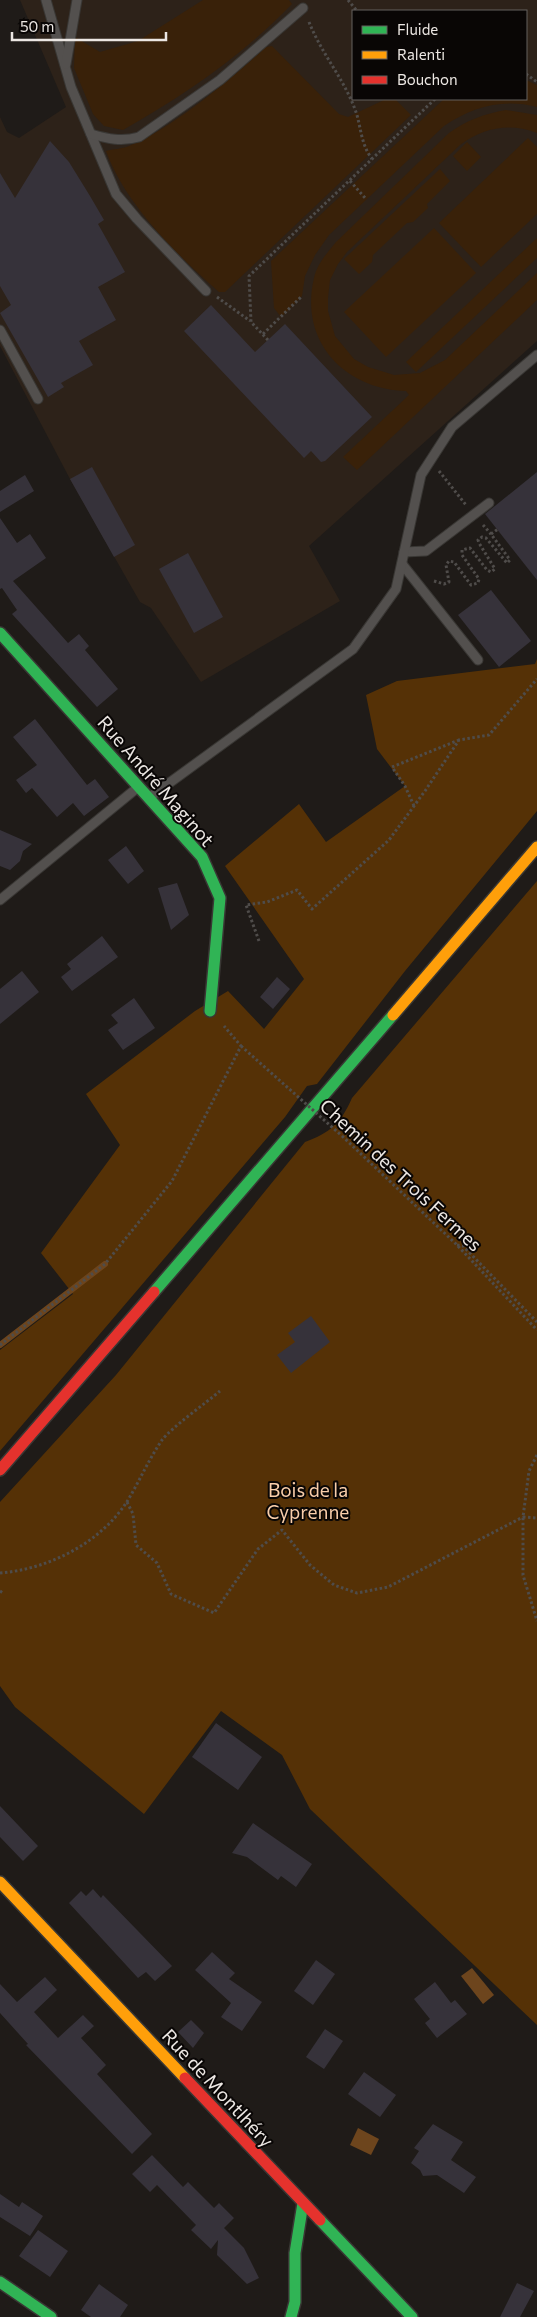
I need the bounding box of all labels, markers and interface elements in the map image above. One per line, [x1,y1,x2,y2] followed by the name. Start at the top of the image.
[12,10,166,42] scale bar
[352,10,527,100] legend
[20,17,54,35] text: 50 m
[397,20,438,38] text: Fluide
[397,45,445,63] text: Ralenti
[397,70,458,88] text: Bouchon
[93,711,220,851] street label: Rue André Maginot
[316,1094,487,1256] street label: Chemin des Trois Fermes
[267,1478,349,1523] park label: Bois de la Cyprenne
[158,2024,279,2152] street label: Rue de Montlhéry

